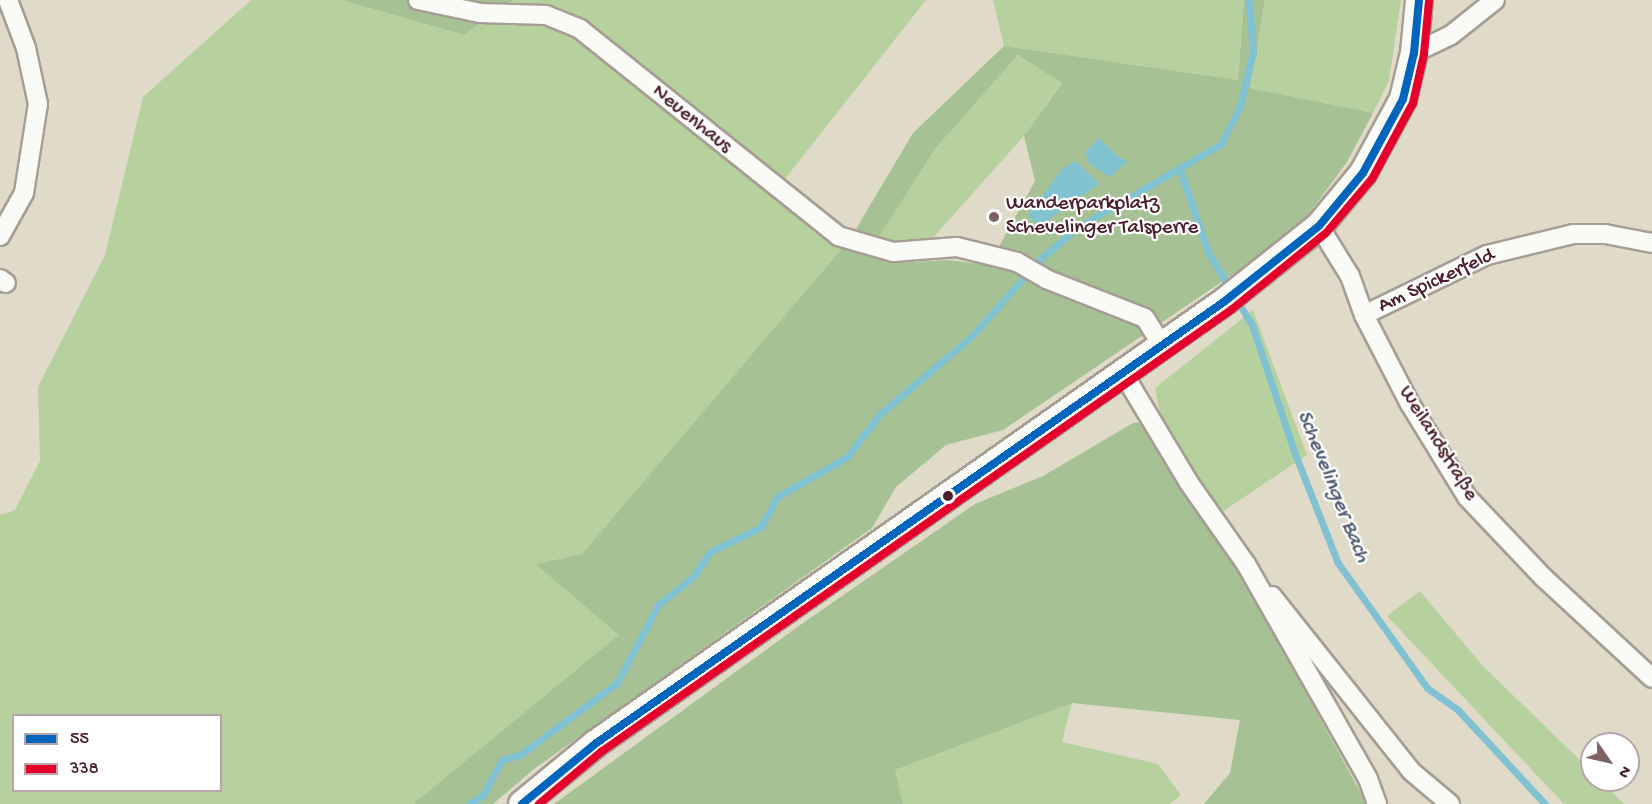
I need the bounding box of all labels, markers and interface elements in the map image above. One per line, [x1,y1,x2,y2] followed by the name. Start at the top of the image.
[646,80,736,160] street label: Neuenhaus
[1006,192,1198,242] place label: Wanderparkplatz Schevelinger Talsperre
[987,210,1001,224] marker: Wanderparkplatz Schevelinger Talsperre
[1375,244,1499,320] street label: Am Spickerfeld
[1392,382,1482,506] street label: Weilandstraße
[1289,407,1375,567] water label: Schevelinger Bach
[942,490,954,502] unlabelled marker
[12,714,222,792] legend
[70,729,89,750] text: 55
[1580,732,1640,792] north arrow
[70,759,99,780] text: 338
[1613,762,1634,781] text: N

